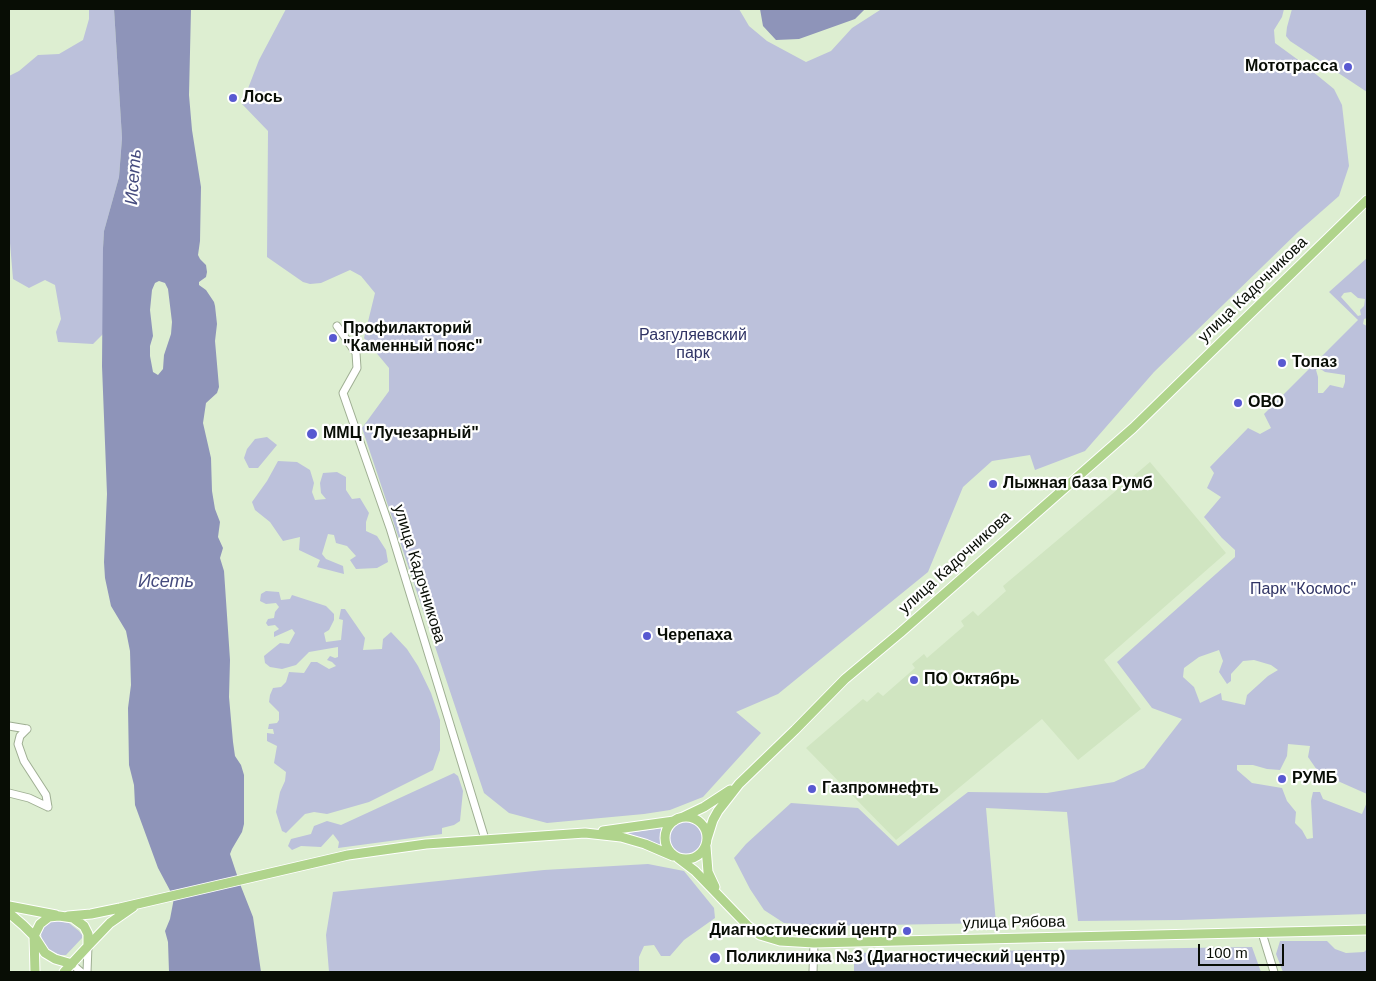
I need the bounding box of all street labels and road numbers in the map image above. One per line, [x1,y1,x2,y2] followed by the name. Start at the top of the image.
[1195,233,1311,347] street label: улица Кадочникова
[389,502,449,646] street label: улица Кадочникова
[895,508,1015,618] street label: улица Кадочникова
[963,913,1065,933] street label: улица Рябова

